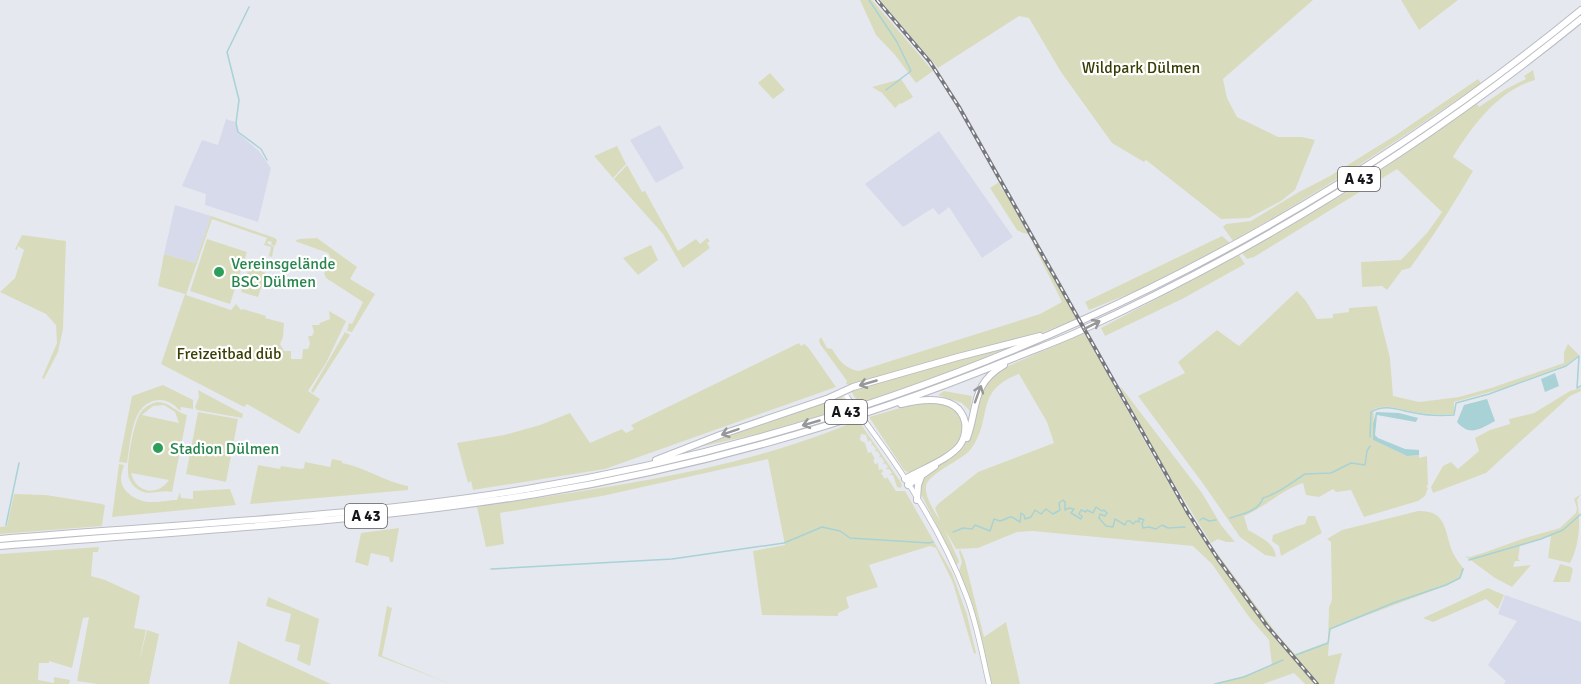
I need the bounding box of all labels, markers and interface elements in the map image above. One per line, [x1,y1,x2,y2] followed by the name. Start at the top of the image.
[1082,58,1200,78] park label: Wildpark Dülmen
[1338,167,1380,191] road number: A 43
[231,254,336,292] place label: Vereinsgelände BSC Dülmen
[212,265,226,279] marker: Vereinsgelände BSC Dülmen
[1083,319,1101,330] one-way arrow
[177,344,281,364] park label: Freizeitbad düb
[859,378,878,389] one-way arrow
[974,385,985,404] one-way arrow
[825,400,867,424] road number: A 43
[802,418,821,429] one-way arrow
[721,427,740,438] one-way arrow
[170,439,279,459] place label: Stadion Dülmen
[151,441,165,455] marker: Stadion Dülmen
[345,504,387,528] road number: A 43

